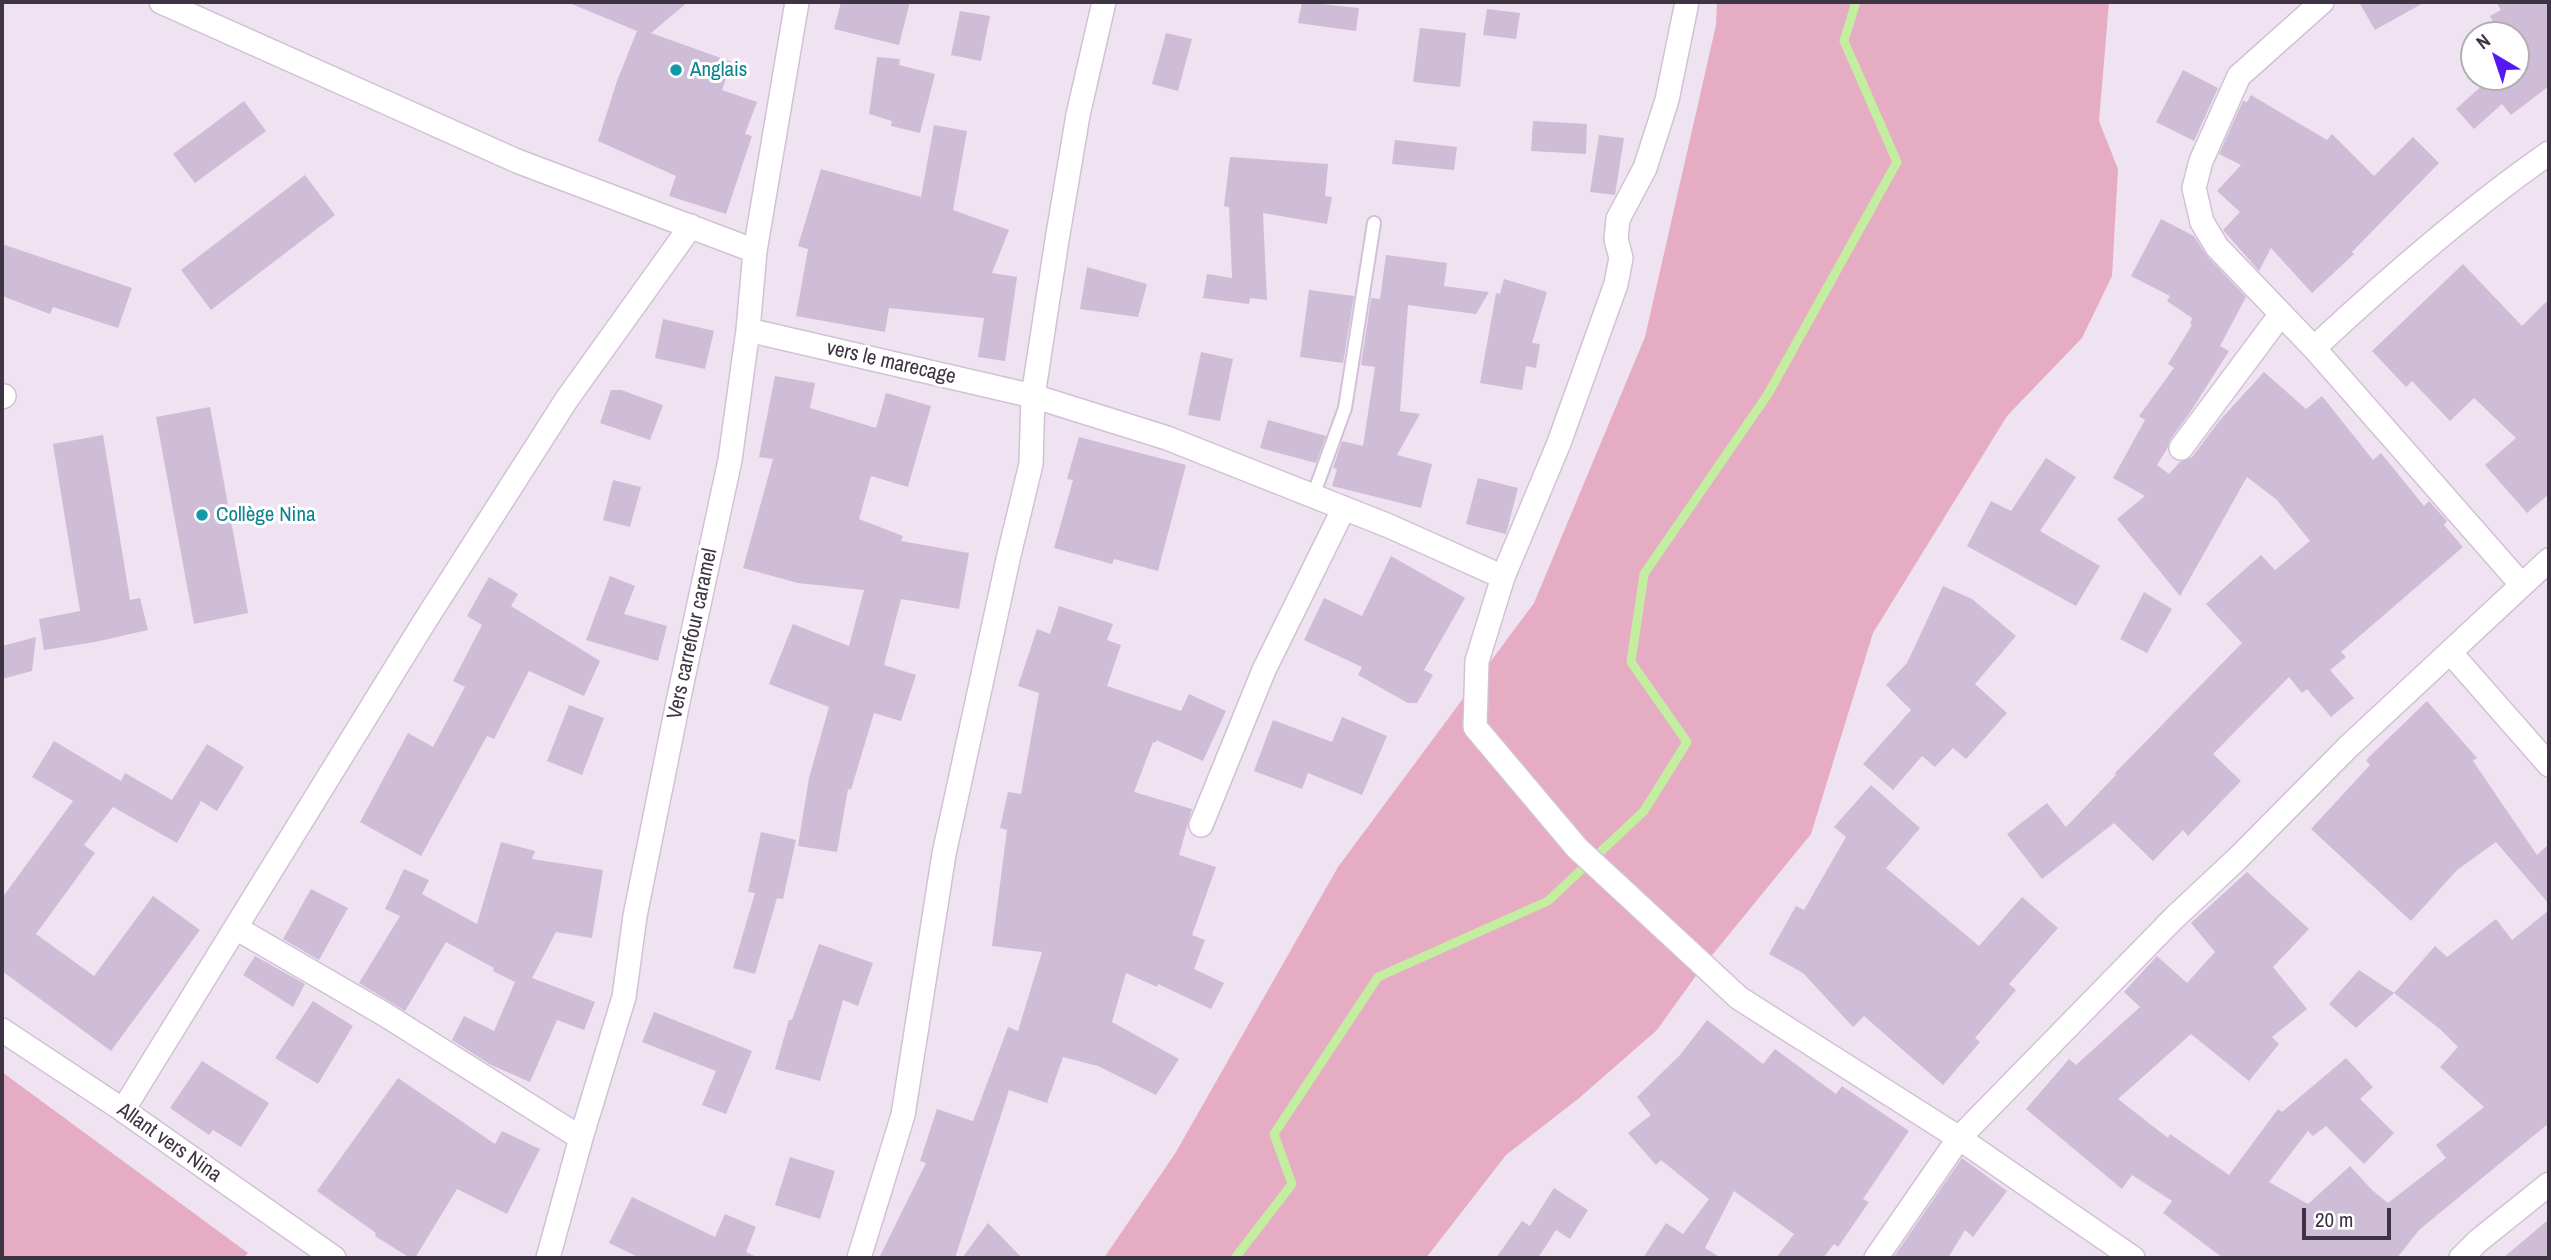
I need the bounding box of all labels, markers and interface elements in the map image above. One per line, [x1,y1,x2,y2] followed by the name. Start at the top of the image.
[2460,21,2530,91] north arrow
[2470,28,2496,55] text: N
[690,57,747,83] place label: Anglais
[668,62,684,78] marker: Anglais
[824,336,958,390] street label: vers le marecage
[216,502,316,528] place label: Collège Nina
[194,507,210,523] marker: Collège Nina
[663,546,723,722] street label: Vers carrefour caramel
[112,1098,226,1188] street label: Allant vers Nina
[2306,1194,2395,1238] scale bar
[2315,1205,2353,1234] text: 20 m

